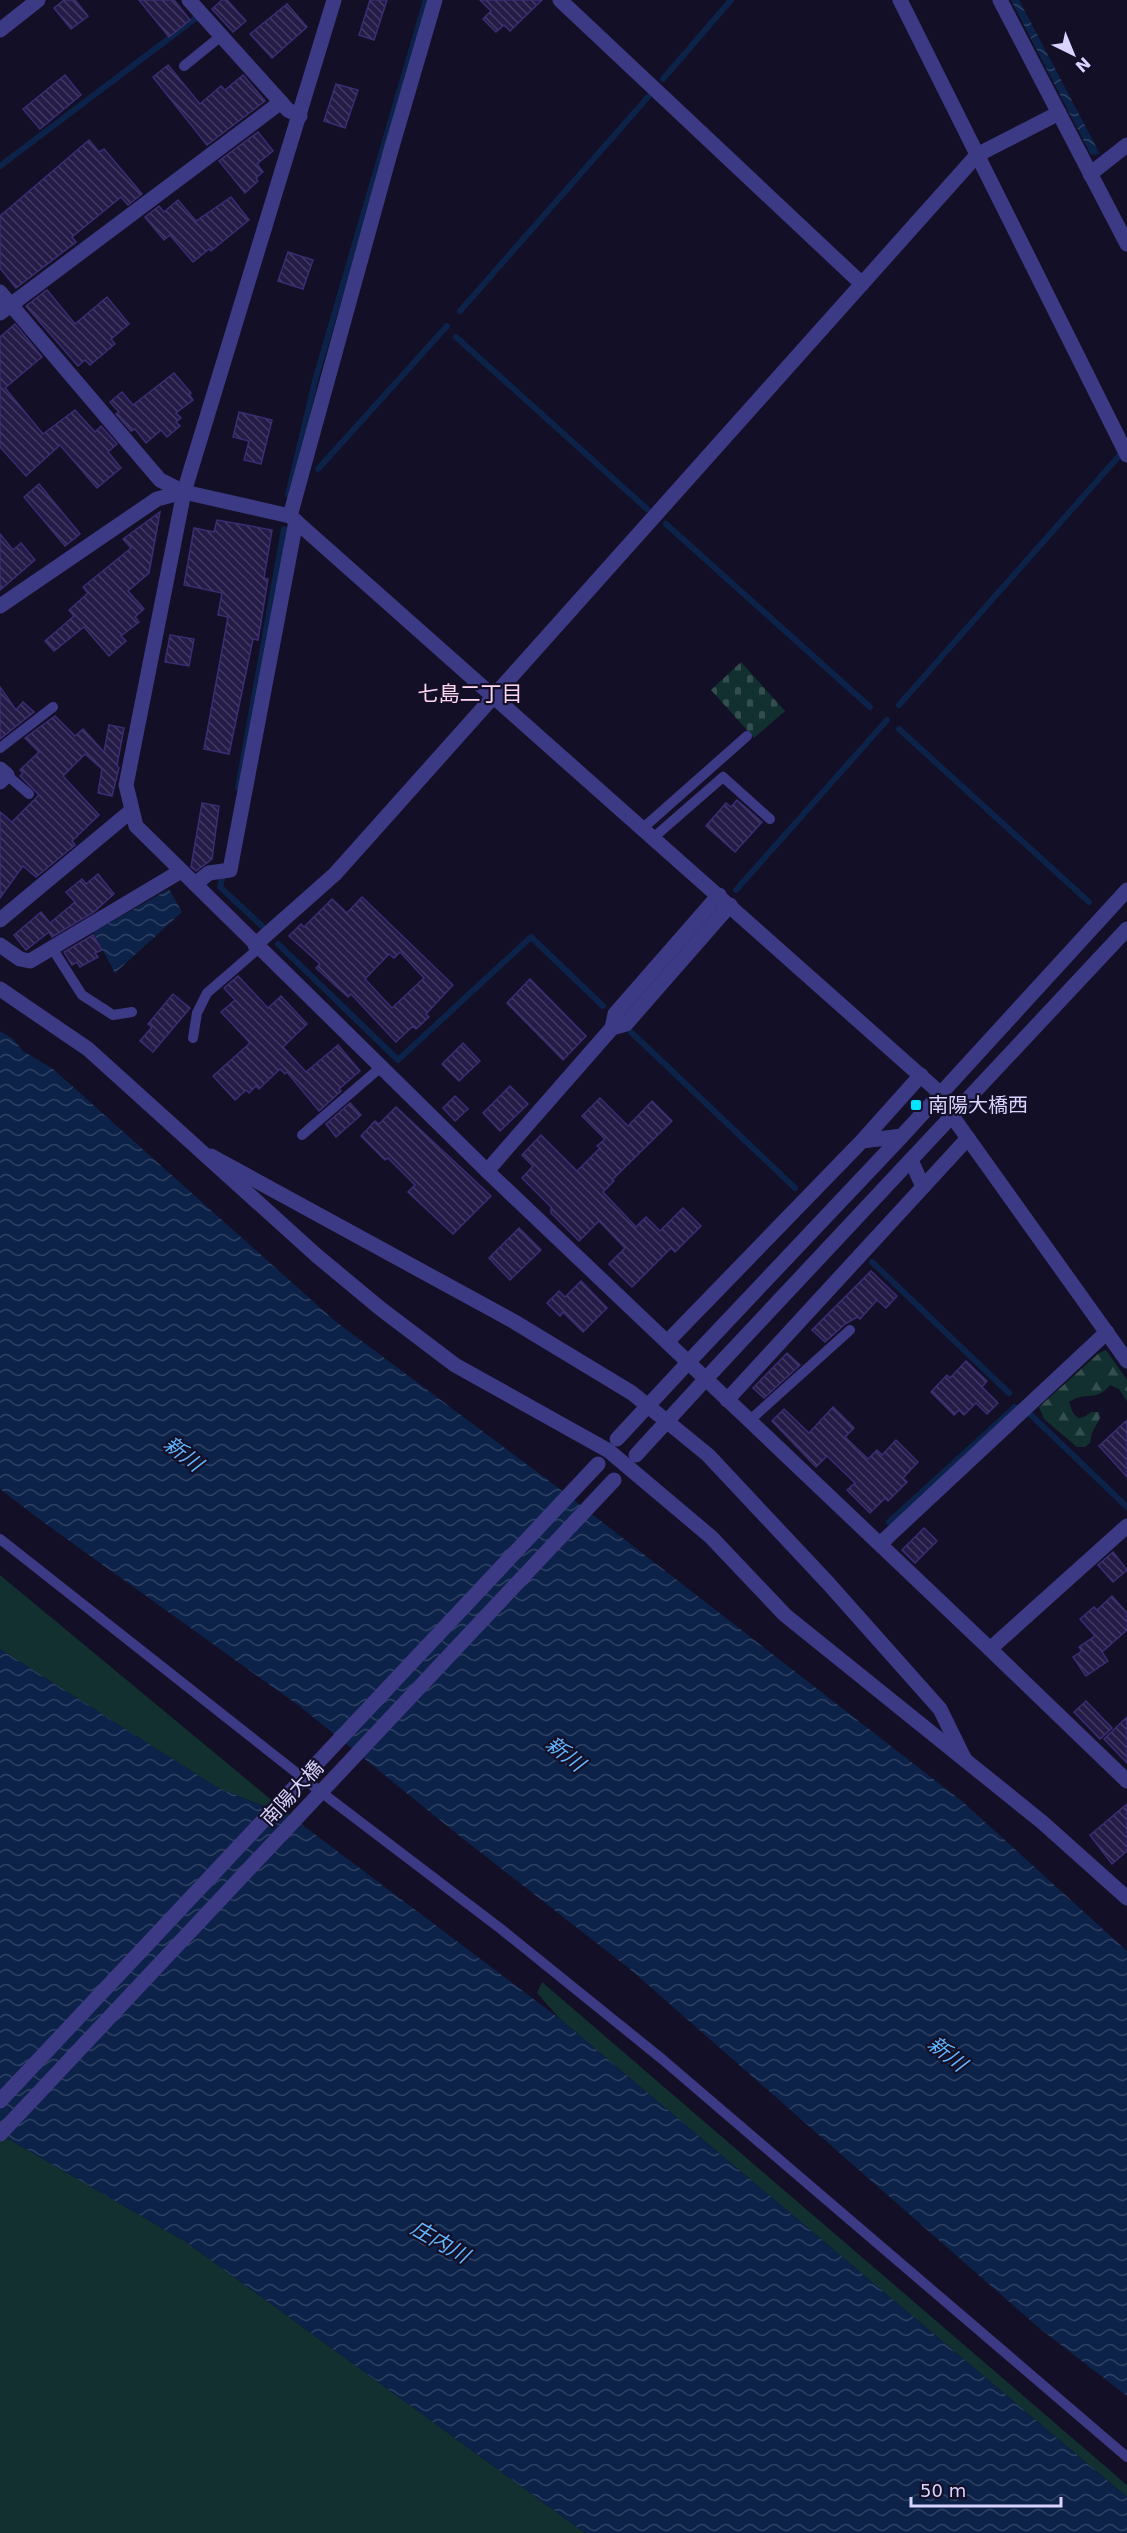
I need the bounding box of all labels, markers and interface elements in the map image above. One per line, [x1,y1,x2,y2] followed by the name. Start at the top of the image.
[1043,24,1103,84] north arrow
[1072,53,1094,76] text: N
[418,682,523,706] district label: 七島二丁目
[928,1093,1028,1117] place label: 南陽大橋西
[909,1098,923,1112] marker: 南陽大橋西
[159,1432,209,1478] water label: 新川
[541,1732,591,1778] water label: 新川
[256,1756,328,1830] street label: 南陽大橋
[923,2032,973,2078] water label: 新川
[407,2216,475,2269] water label: 庄内川
[911,2470,1061,2508] scale bar
[920,2480,966,2501] text: 50 m

